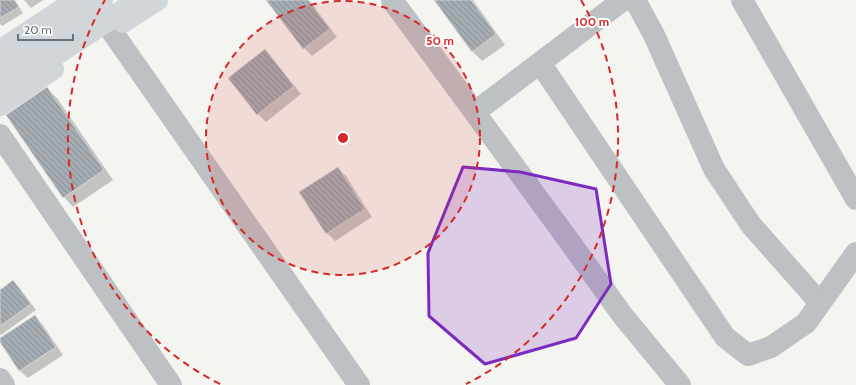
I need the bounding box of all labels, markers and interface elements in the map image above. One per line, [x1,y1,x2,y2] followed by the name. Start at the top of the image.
[575,14,609,29] text: 100 m
[18,16,73,42] scale bar
[24,22,52,37] text: 20 m
[426,33,454,48] text: 50 m
[336,131,350,145] centre of rings

